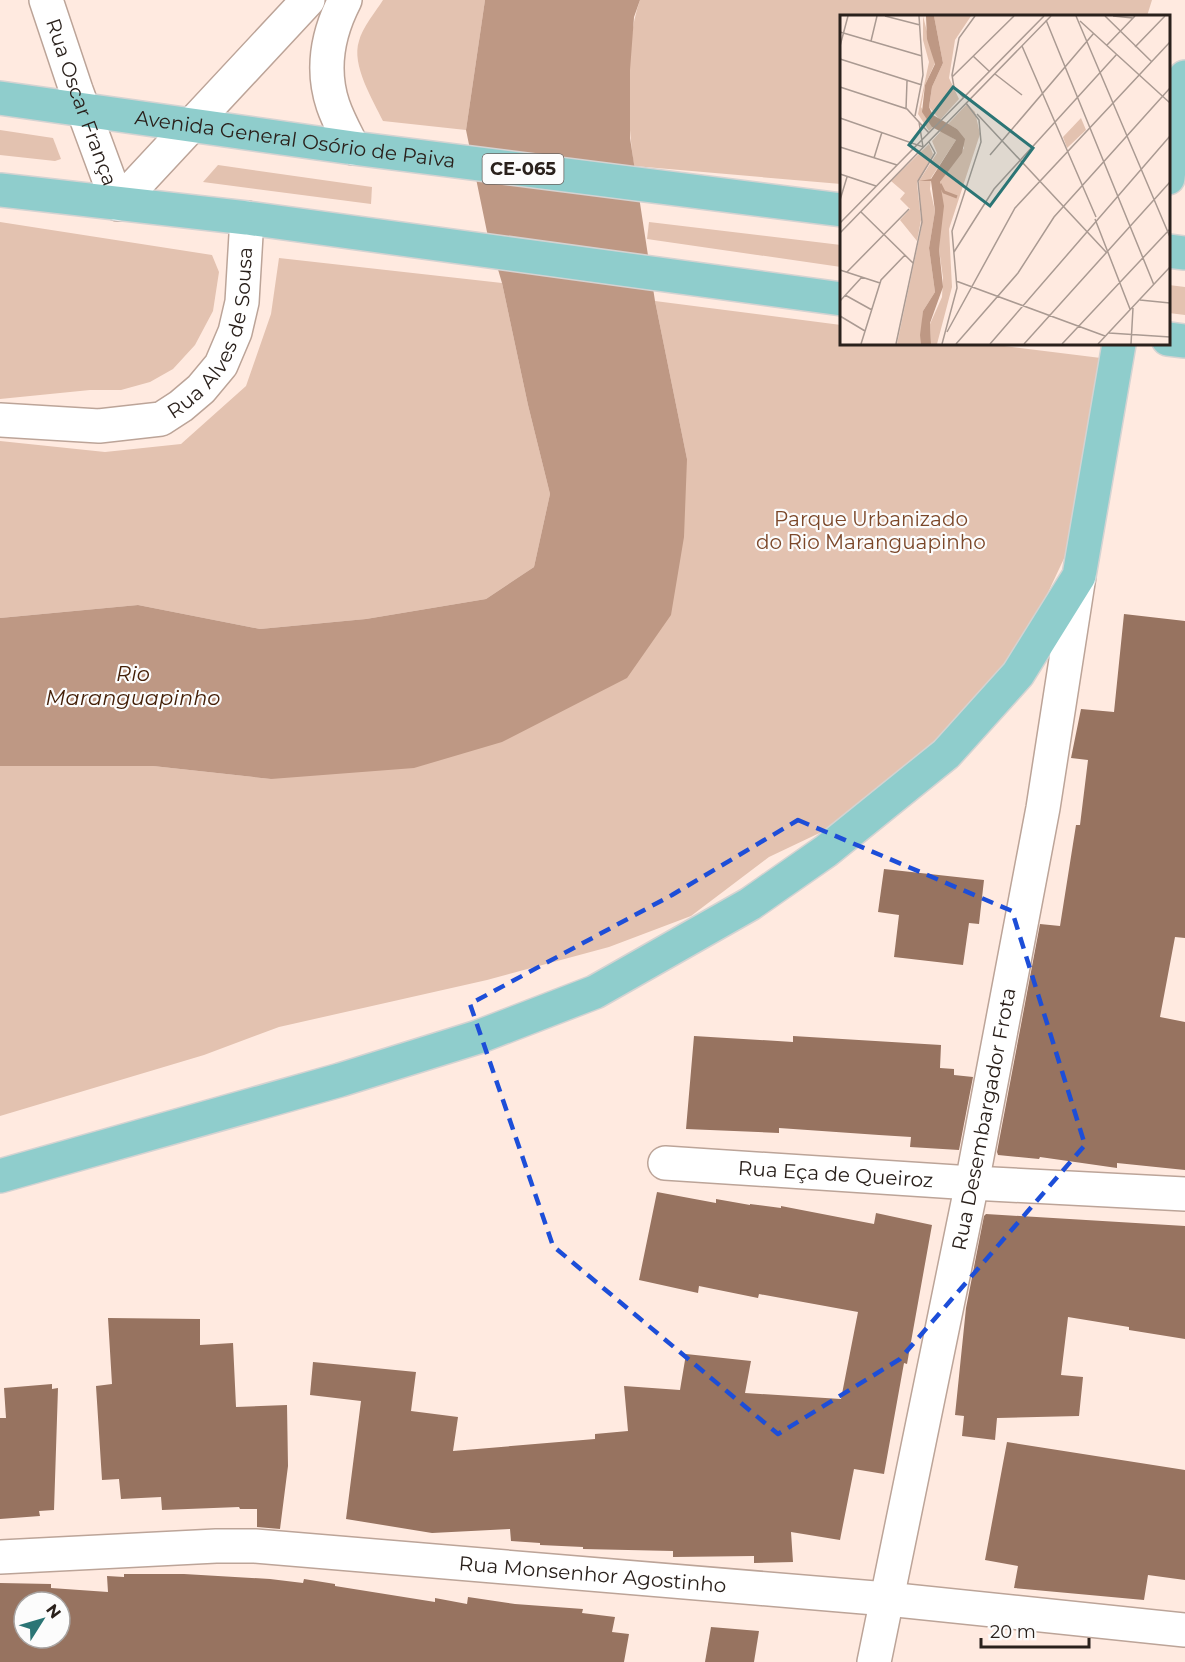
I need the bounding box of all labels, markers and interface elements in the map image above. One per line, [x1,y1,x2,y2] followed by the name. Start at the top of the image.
[41,15,122,189] street label: Rua Oscar França
[840,15,1170,345] inset map
[133,105,457,173] street label: Avenida General Osório de Paiva
[482,154,564,184] road number: CE-065
[163,246,257,424] street label: Rua Alves de Sousa
[756,507,986,554] park label: Parque Urbanizado do Rio Maranguapinho
[45,661,221,710] water label: Rio Maranguapinho
[947,986,1021,1252] street label: Rua Desembargador Frota
[737,1156,934,1192] street label: Rua Eça de Queiroz
[458,1551,727,1597] street label: Rua Monsenhor Agostinho
[12,1590,72,1650] north arrow
[42,1600,65,1622] text: N
[981,1611,1089,1649] scale bar
[990,1621,1036,1643] text: 20 m

